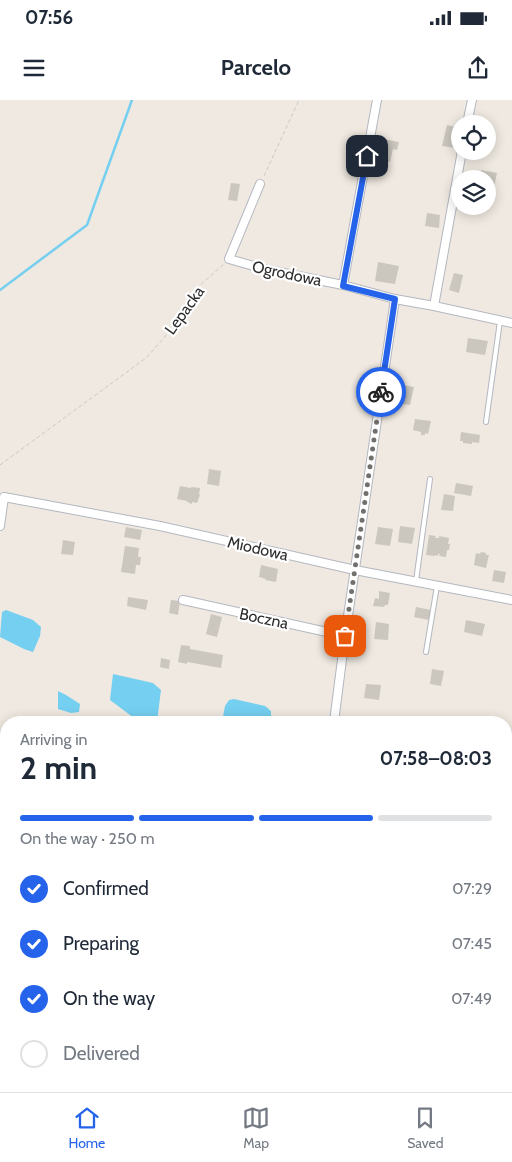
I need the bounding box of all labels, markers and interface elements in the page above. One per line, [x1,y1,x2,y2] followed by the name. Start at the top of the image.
[25,6,73,29] text: 07:56
[20,54,48,82] icon: menu
[221,54,291,81] text: Parcelo
[464,54,492,82] icon: share
[451,115,496,215] map controls
[451,115,496,160] button: locate
[346,135,388,177] pin
[353,142,381,170] icon: home
[451,170,496,215] button: layers
[250,257,324,290] street label: Ogrodowa
[161,282,208,338] street label: Lepacka
[356,367,406,417] courier
[367,378,395,406] icon: bike
[226,532,290,565] street label: Miodowa
[238,604,291,633] street label: Boczna
[324,615,366,657] pin
[331,622,359,650] icon: bag
[20,730,87,749] text: Arriving in
[380,747,492,770] text: 07:58–08:03
[20,748,97,787] text: 2 min
[20,829,154,848] text: On the way · 250 m
[20,875,48,903] icon: check
[63,877,149,900] text: Confirmed
[452,879,492,898] text: 07:29
[20,930,48,958] icon: check
[63,932,139,955] text: Preparing
[452,934,492,953] text: 07:45
[20,985,48,1013] icon: check
[63,987,155,1010] text: On the way
[451,989,492,1008] text: 07:49
[63,1042,140,1065] text: Delivered
[68,1104,105,1152] tab: Home
[242,1104,270,1152] tab: Map
[407,1104,444,1152] tab: Saved

